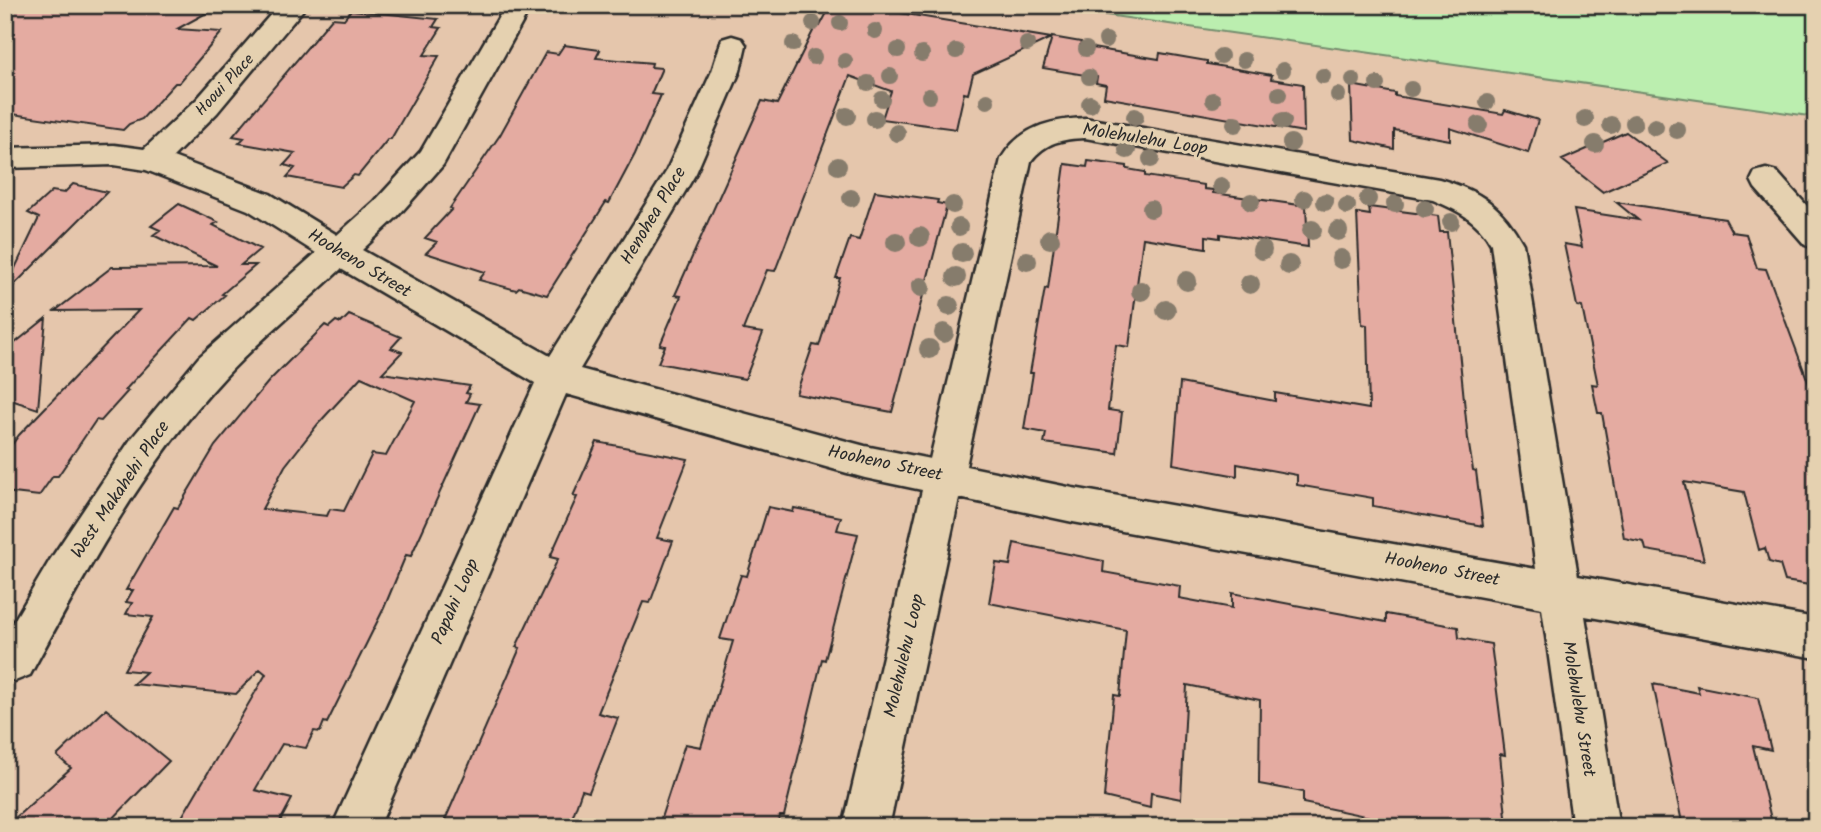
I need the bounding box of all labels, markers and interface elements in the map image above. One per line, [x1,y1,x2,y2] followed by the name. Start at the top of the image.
[189,48,261,122] street label: Hooui Place
[1081,116,1210,164] street label: Molehulehu Loop
[613,161,695,271] street label: Henohea Place
[302,222,417,307] street label: Hooheno Street
[64,415,178,565] street label: West Makahehi Place
[825,438,946,491] street label: Hooheno Street
[1382,545,1503,596] street label: Hooheno Street
[424,554,488,650] street label: Papahi Loop
[877,591,933,721] street label: Molehulehu Loop
[1553,639,1603,780] street label: Molehulehu Street

